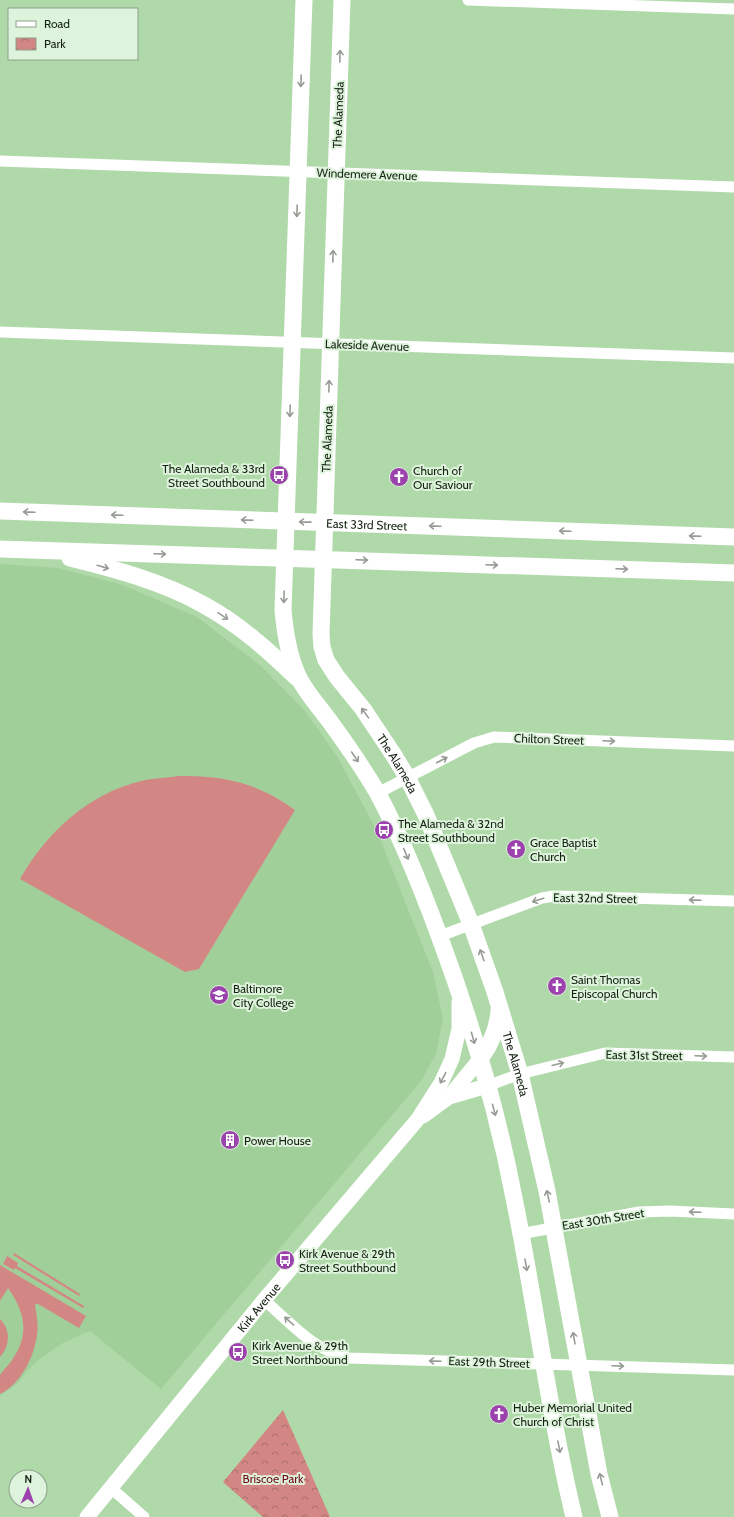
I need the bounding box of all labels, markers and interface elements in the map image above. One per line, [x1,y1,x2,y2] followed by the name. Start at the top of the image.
[8,8,138,60] legend
[44,16,70,31] text: Road
[44,36,66,51] text: Park
[336,50,344,63] one-way arrow
[298,74,305,87] one-way arrow
[329,81,347,149] street label: The Alameda
[316,165,418,183] street label: Windemere Avenue
[293,204,301,217] one-way arrow
[330,250,337,263] one-way arrow
[325,336,409,354] street label: Lakeside Avenue
[325,380,333,393] one-way arrow
[286,404,293,417] one-way arrow
[318,405,336,473] street label: The Alameda
[162,461,265,490] place label: The Alameda & 33rd Street Southbound
[413,463,473,492] place label: Church of Our Saviour
[268,464,290,486] bus stop icon: The Alameda & 33rd Street Southbound
[388,466,410,488] church icon: Church of Our Saviour
[23,508,36,516] one-way arrow
[111,511,124,519] one-way arrow
[326,515,408,533] street label: East 33rd Street
[241,516,254,524] one-way arrow
[299,518,312,526] one-way arrow
[429,523,442,530] one-way arrow
[559,527,572,535] one-way arrow
[689,532,702,539] one-way arrow
[153,550,166,558] one-way arrow
[355,557,368,564] one-way arrow
[485,561,498,569] one-way arrow
[97,564,110,571] one-way arrow
[615,565,628,573] one-way arrow
[280,590,288,603] one-way arrow
[217,612,228,620] one-way arrow
[361,708,370,719] one-way arrow
[514,730,584,748] street label: Chilton Street
[374,731,421,796] street label: The Alameda
[602,737,615,745] one-way arrow
[351,751,359,762] one-way arrow
[436,755,448,763] one-way arrow
[398,816,504,845] place label: The Alameda & 32nd Street Southbound
[373,819,395,841] bus stop icon: The Alameda & 32nd Street Southbound
[530,835,597,864] place label: Grace Baptist Church
[505,838,527,860] church icon: Grace Baptist Church
[403,847,410,859] one-way arrow
[553,890,637,906] street label: East 32nd Street
[689,896,702,904] one-way arrow
[531,897,544,904] one-way arrow
[478,949,485,962] one-way arrow
[571,972,657,1001] place label: Saint Thomas Episcopal Church
[546,975,568,997] church icon: Saint Thomas Episcopal Church
[233,981,294,1010] place label: Baltimore City College
[208,984,230,1006] school or university icon: Baltimore City College
[500,1030,532,1098] street label: The Alameda
[470,1032,477,1045] one-way arrow
[605,1047,683,1063] street label: East 31st Street
[694,1052,707,1059] one-way arrow
[551,1060,564,1068] one-way arrow
[439,1072,446,1084] one-way arrow
[491,1103,498,1116] one-way arrow
[219,1129,241,1151] building icon: Power House
[244,1133,311,1148] place label: Power House
[544,1190,552,1203] one-way arrow
[561,1205,645,1233] street label: East 30th Street
[689,1209,702,1216] one-way arrow
[299,1246,396,1275] place label: Kirk Avenue & 29th Street Southbound
[274,1249,296,1271] bus stop icon: Kirk Avenue & 29th Street Southbound
[522,1258,530,1271] one-way arrow
[234,1279,283,1335] street label: Kirk Avenue
[284,1317,294,1326] one-way arrow
[570,1332,578,1345] one-way arrow
[252,1338,348,1367] place label: Kirk Avenue & 29th Street Northbound
[227,1341,249,1363] bus stop icon: Kirk Avenue & 29th Street Northbound
[448,1353,530,1371] street label: East 29th Street
[429,1357,442,1365] one-way arrow
[611,1362,624,1369] one-way arrow
[513,1400,632,1429] place label: Huber Memorial United Church of Christ
[488,1403,510,1425] church icon: Huber Memorial United Church of Christ
[556,1441,564,1454] one-way arrow
[8,1469,48,1509] north arrow
[243,1471,304,1486] park label: Briscoe Park
[24,1472,32,1486] text: N
[596,1473,604,1486] one-way arrow

